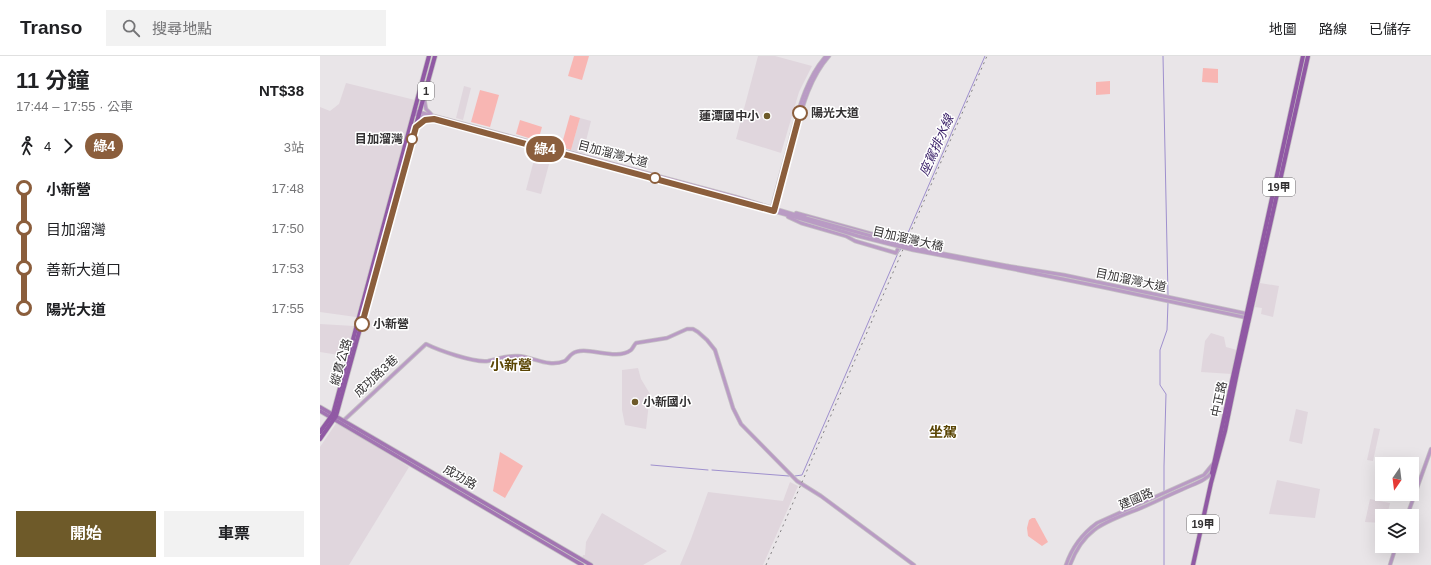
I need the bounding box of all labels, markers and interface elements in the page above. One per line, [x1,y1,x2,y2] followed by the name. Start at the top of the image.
[106,10,386,46] search box
[20,17,82,38] text: Transo
[120,17,142,39] icon: search
[152,20,212,37] text: 搜尋地點
[1269,21,1297,37] text: 地圖
[1319,21,1347,37] text: 路線
[1369,21,1411,37] text: 已儲存
[16,68,89,93] text: 11 分鐘
[259,82,304,99] text: NT$38
[418,82,434,100] road number: 1
[16,99,133,114] text: 17:44 – 17:55 · 公車
[792,105,808,121] marker: 陽光大道
[811,106,859,120] place label: 陽光大道
[699,109,759,123] place label: 蓮潭國中小
[762,111,772,121] marker: 蓮潭國中小
[916,111,957,178] water label: 座駕排水線
[355,132,403,146] place label: 目加溜灣
[406,133,418,145] marker: 目加溜灣
[16,135,38,157] icon: walk
[57,135,79,157] icon: forward
[527,136,563,162] line badge: 綠4
[93,138,115,154] text: 綠4
[576,138,650,170] street label: 目加溜灣大道
[44,139,51,154] text: 4
[284,140,304,155] text: 3站
[534,141,556,157] text: 綠4
[649,172,661,184] unlabelled marker
[1263,178,1295,196] road number: 19甲
[46,181,91,198] text: 小新營
[271,181,304,196] text: 17:48
[46,221,106,238] text: 目加溜灣
[271,221,304,236] text: 17:50
[871,224,945,254] street label: 目加溜灣大橋
[46,261,121,278] text: 善新大道口
[271,261,304,276] text: 17:53
[1094,266,1168,294] street label: 目加溜灣大道
[46,301,106,318] text: 陽光大道
[271,301,304,316] text: 17:55
[354,316,370,332] marker: 小新營
[373,317,409,331] place label: 小新營
[328,337,354,387] street label: 縱貫公路
[351,352,401,400] street label: 成功路3巷
[490,357,532,373] district label: 小新營
[1208,380,1230,418] street label: 中正路
[643,395,691,409] place label: 小新國小
[630,397,640,407] marker: 小新國小
[929,424,957,440] district label: 坐駕
[1375,457,1419,501] north arrow
[1375,457,1419,553] map controls
[441,462,479,492] street label: 成功路
[1117,486,1155,512] street label: 建國路
[1375,509,1419,553] button: layers
[16,511,156,557] button: 開始
[164,511,304,557] button: 車票
[1187,515,1219,533] road number: 19甲

